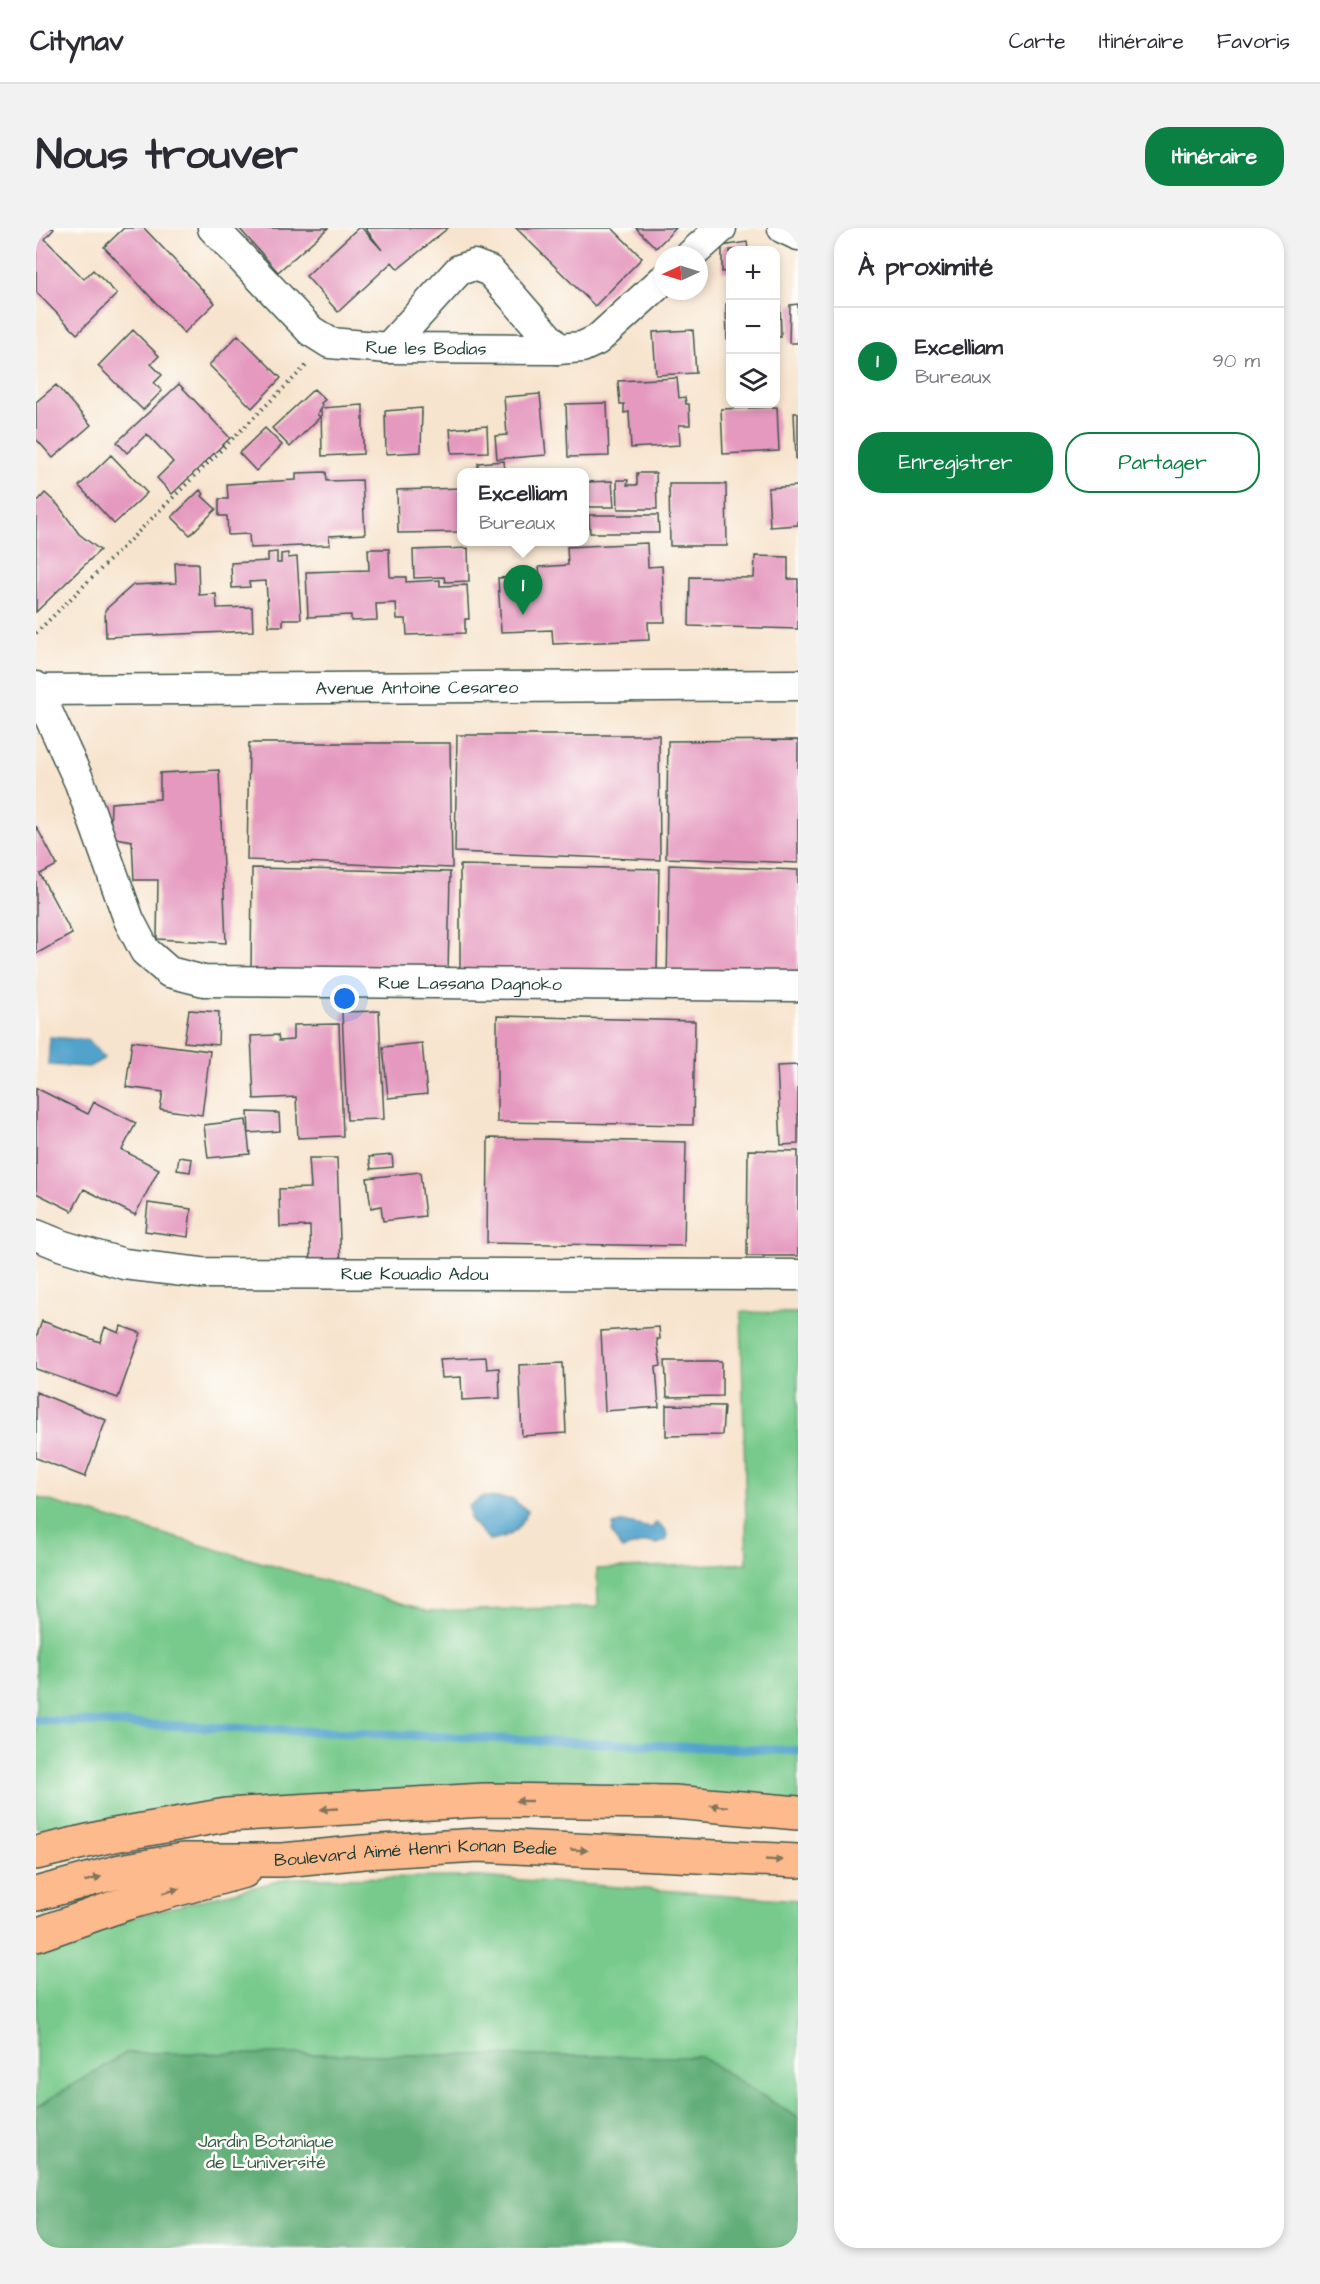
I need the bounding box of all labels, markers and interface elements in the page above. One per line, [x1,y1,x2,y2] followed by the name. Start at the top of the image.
[30,22,124,61] text: Citynav
[1009,27,1066,56] text: Carte
[1099,27,1184,56] text: Itinéraire
[1217,27,1290,56] text: Favoris
[36,127,298,185] text: Nous trouver
[1145,127,1284,186] button: Itinéraire
[654,246,708,300] north arrow
[726,246,780,408] map controls
[726,246,780,300] button: +
[858,249,993,285] text: À proximité
[726,300,780,354] button: −
[915,332,1003,363] text: Excelliam
[365,334,487,362] street label: Rue les Bodias
[876,347,879,375] text: 1
[1212,347,1260,375] text: 90 m
[726,354,780,408] button: layers
[915,363,991,391] text: Bureaux
[858,432,1053,493] button: Enregistrer
[1065,432,1260,493] button: Partager
[457,468,589,546] popup
[479,478,567,509] text: Excelliam
[479,509,555,537] text: Bureaux
[504,566,542,615] pin: 1
[315,675,519,701] street label: Avenue Antoine Cesareo
[378,970,562,998] street label: Rue Lassana Dagnoko
[330,984,359,1013] your location
[341,1261,489,1287] street label: Rue Kouadio Adou
[515,1796,534,1805] one-way arrow
[709,1801,728,1811] one-way arrow
[320,1805,339,1814] one-way arrow
[274,1833,558,1873] street label: Boulevard Aimé Henri Konan Bedie
[569,1846,588,1855] one-way arrow
[764,1855,783,1864] one-way arrow
[83,1873,102,1883] one-way arrow
[163,1886,181,1895] one-way arrow
[198,2129,334,2175] park label: Jardin Botanique de L'université

